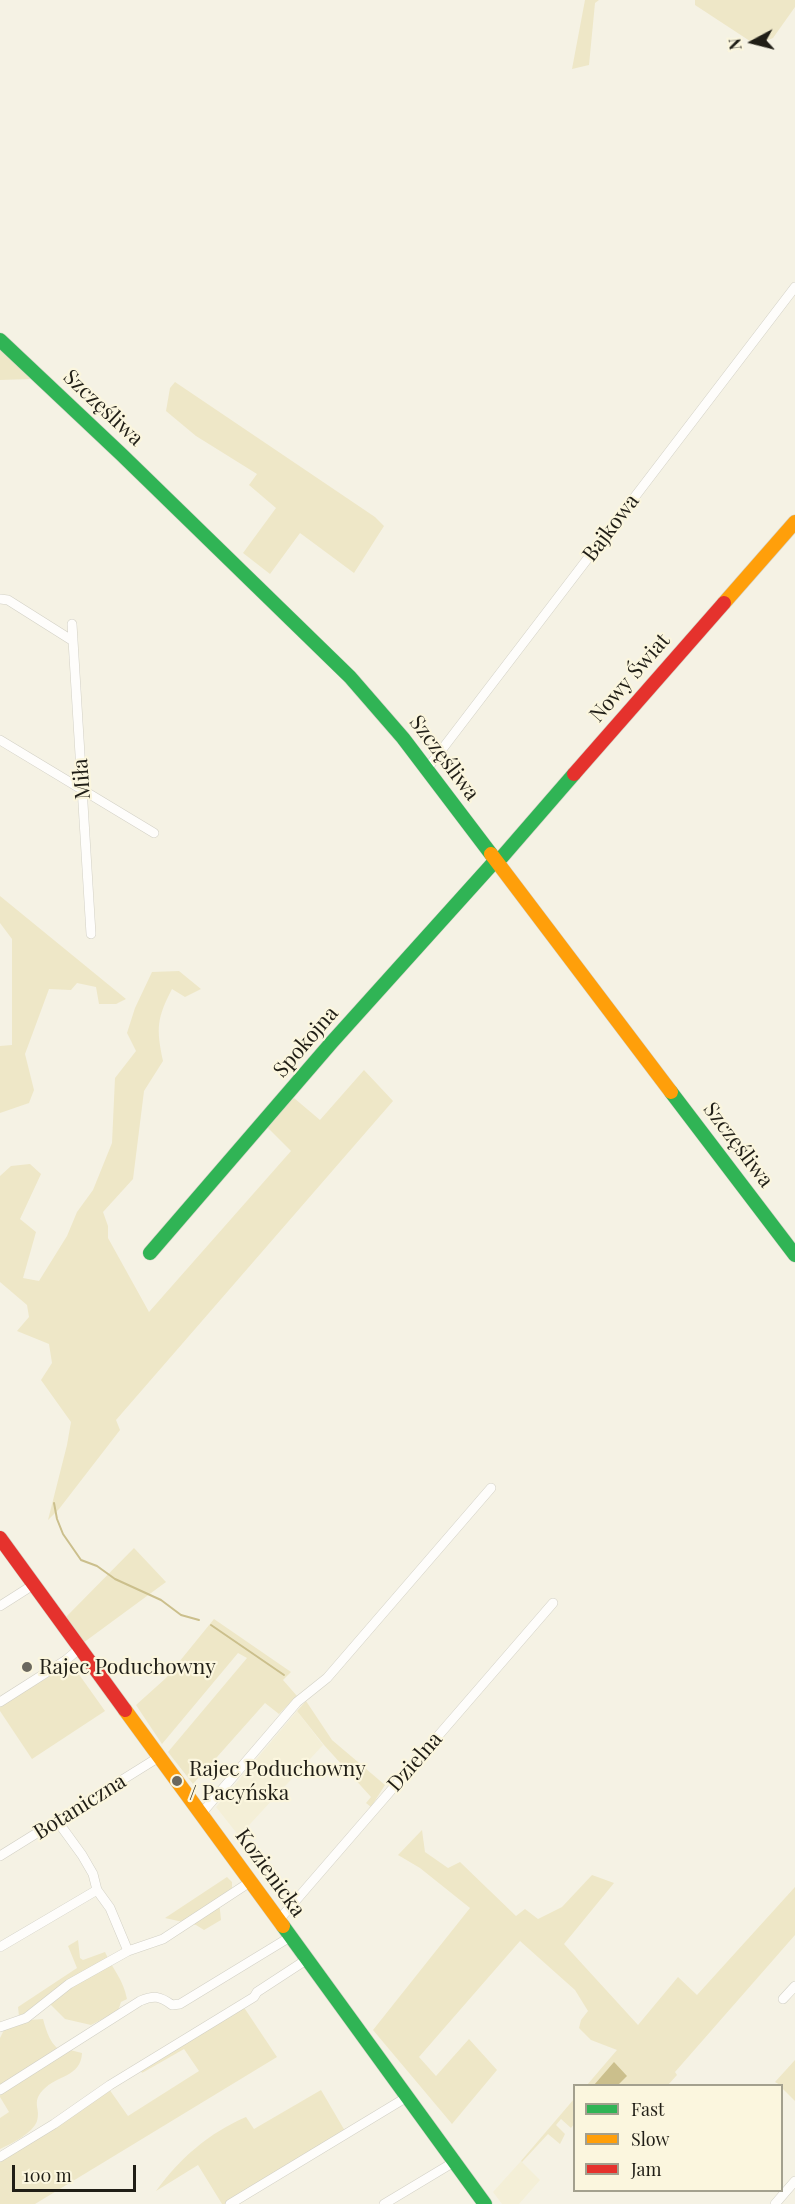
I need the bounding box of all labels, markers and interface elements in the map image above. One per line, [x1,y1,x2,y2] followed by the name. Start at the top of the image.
[723,12,783,72] north arrow
[724,37,746,51] text: N
[58,365,148,451] street label: Szczęśliwa
[577,489,645,567] street label: Bajkowa
[585,628,675,728] street label: Nowy Świat
[404,710,484,806] street label: Szczęśliwa
[68,758,96,800] street label: Miła
[268,1001,344,1083] street label: Spokojna
[698,1097,778,1193] street label: Szczęśliwa
[39,1654,216,1680] place label: Rajec Poduchowny
[20,1660,34,1674] marker: Rajec Poduchowny
[382,1727,448,1797] street label: Dzielna
[189,1756,366,1806] place label: Rajec Poduchowny / Pacyńska
[29,1769,131,1845] street label: Botaniczna
[170,1774,184,1788] marker: Rajec Poduchowny / Pacyńska
[230,1824,310,1922] street label: Kozienicka
[573,2084,783,2192] legend
[631,2097,664,2121] text: Fast
[631,2127,669,2151] text: Slow
[15,2153,140,2191] scale bar
[631,2157,661,2181] text: Jam
[23,2163,72,2187] text: 100 m

